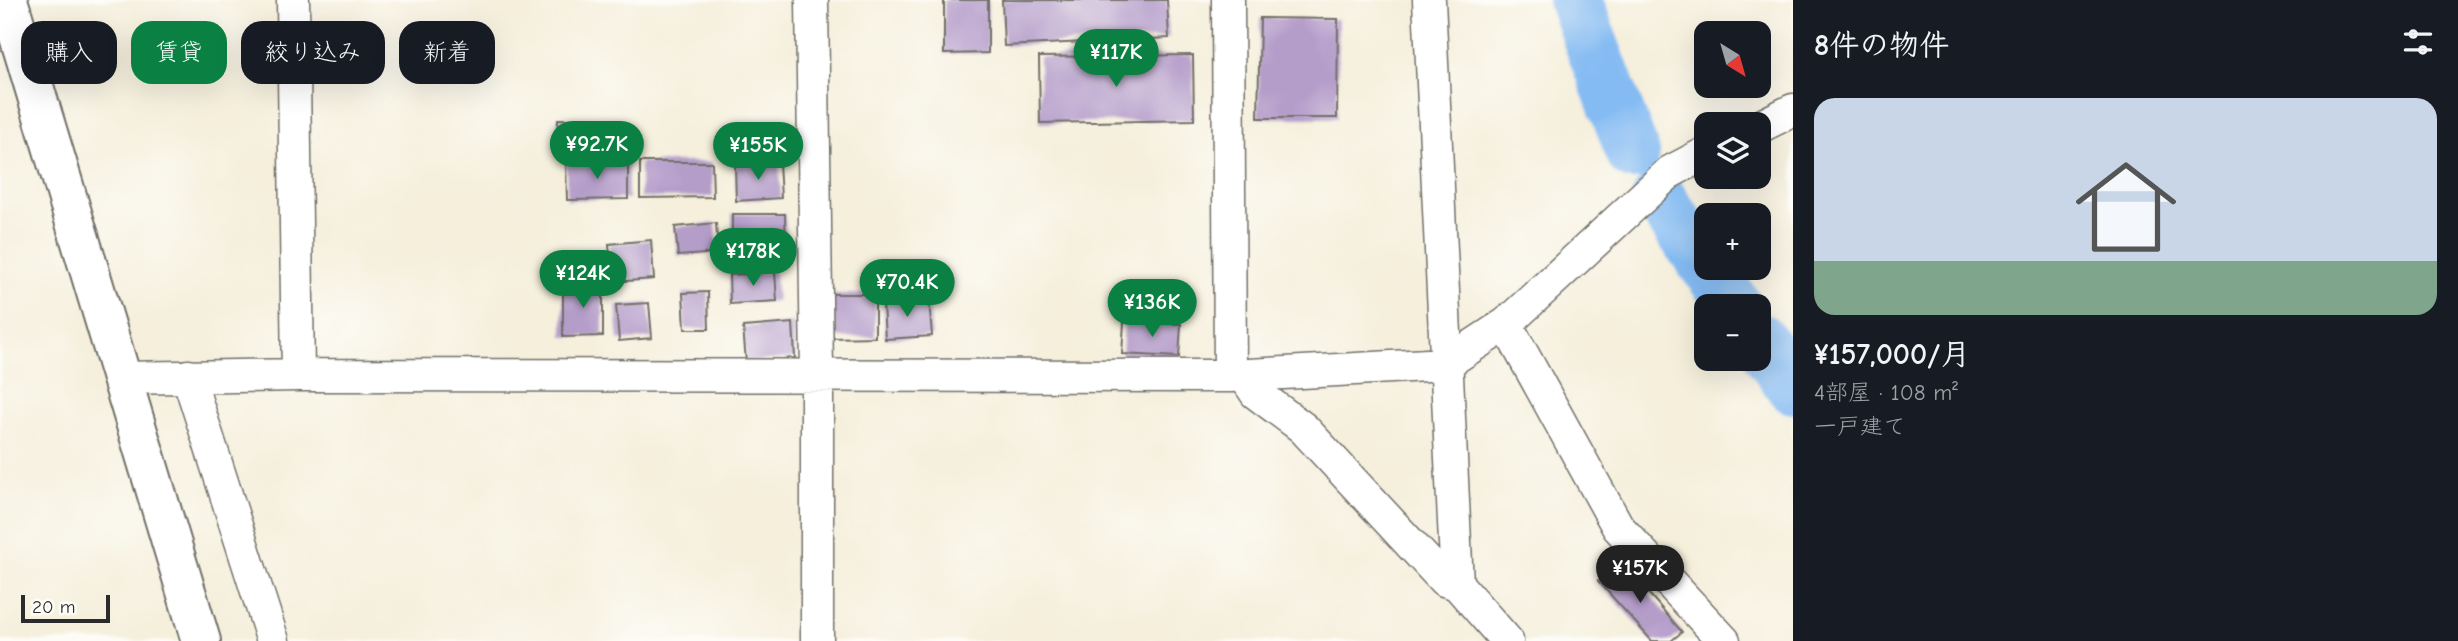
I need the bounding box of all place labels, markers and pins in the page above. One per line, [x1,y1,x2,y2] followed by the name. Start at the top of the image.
[1067,29,1165,89] pin: ¥117K
[540,122,654,181] pin: ¥92.7K
[709,122,807,182] pin: ¥155K
[704,229,802,288] pin: ¥178K
[534,250,632,310] pin: ¥124K
[850,260,964,319] pin: ¥70.4K
[1103,280,1201,339] pin: ¥136K
[1591,546,1689,605] pin: ¥157K

